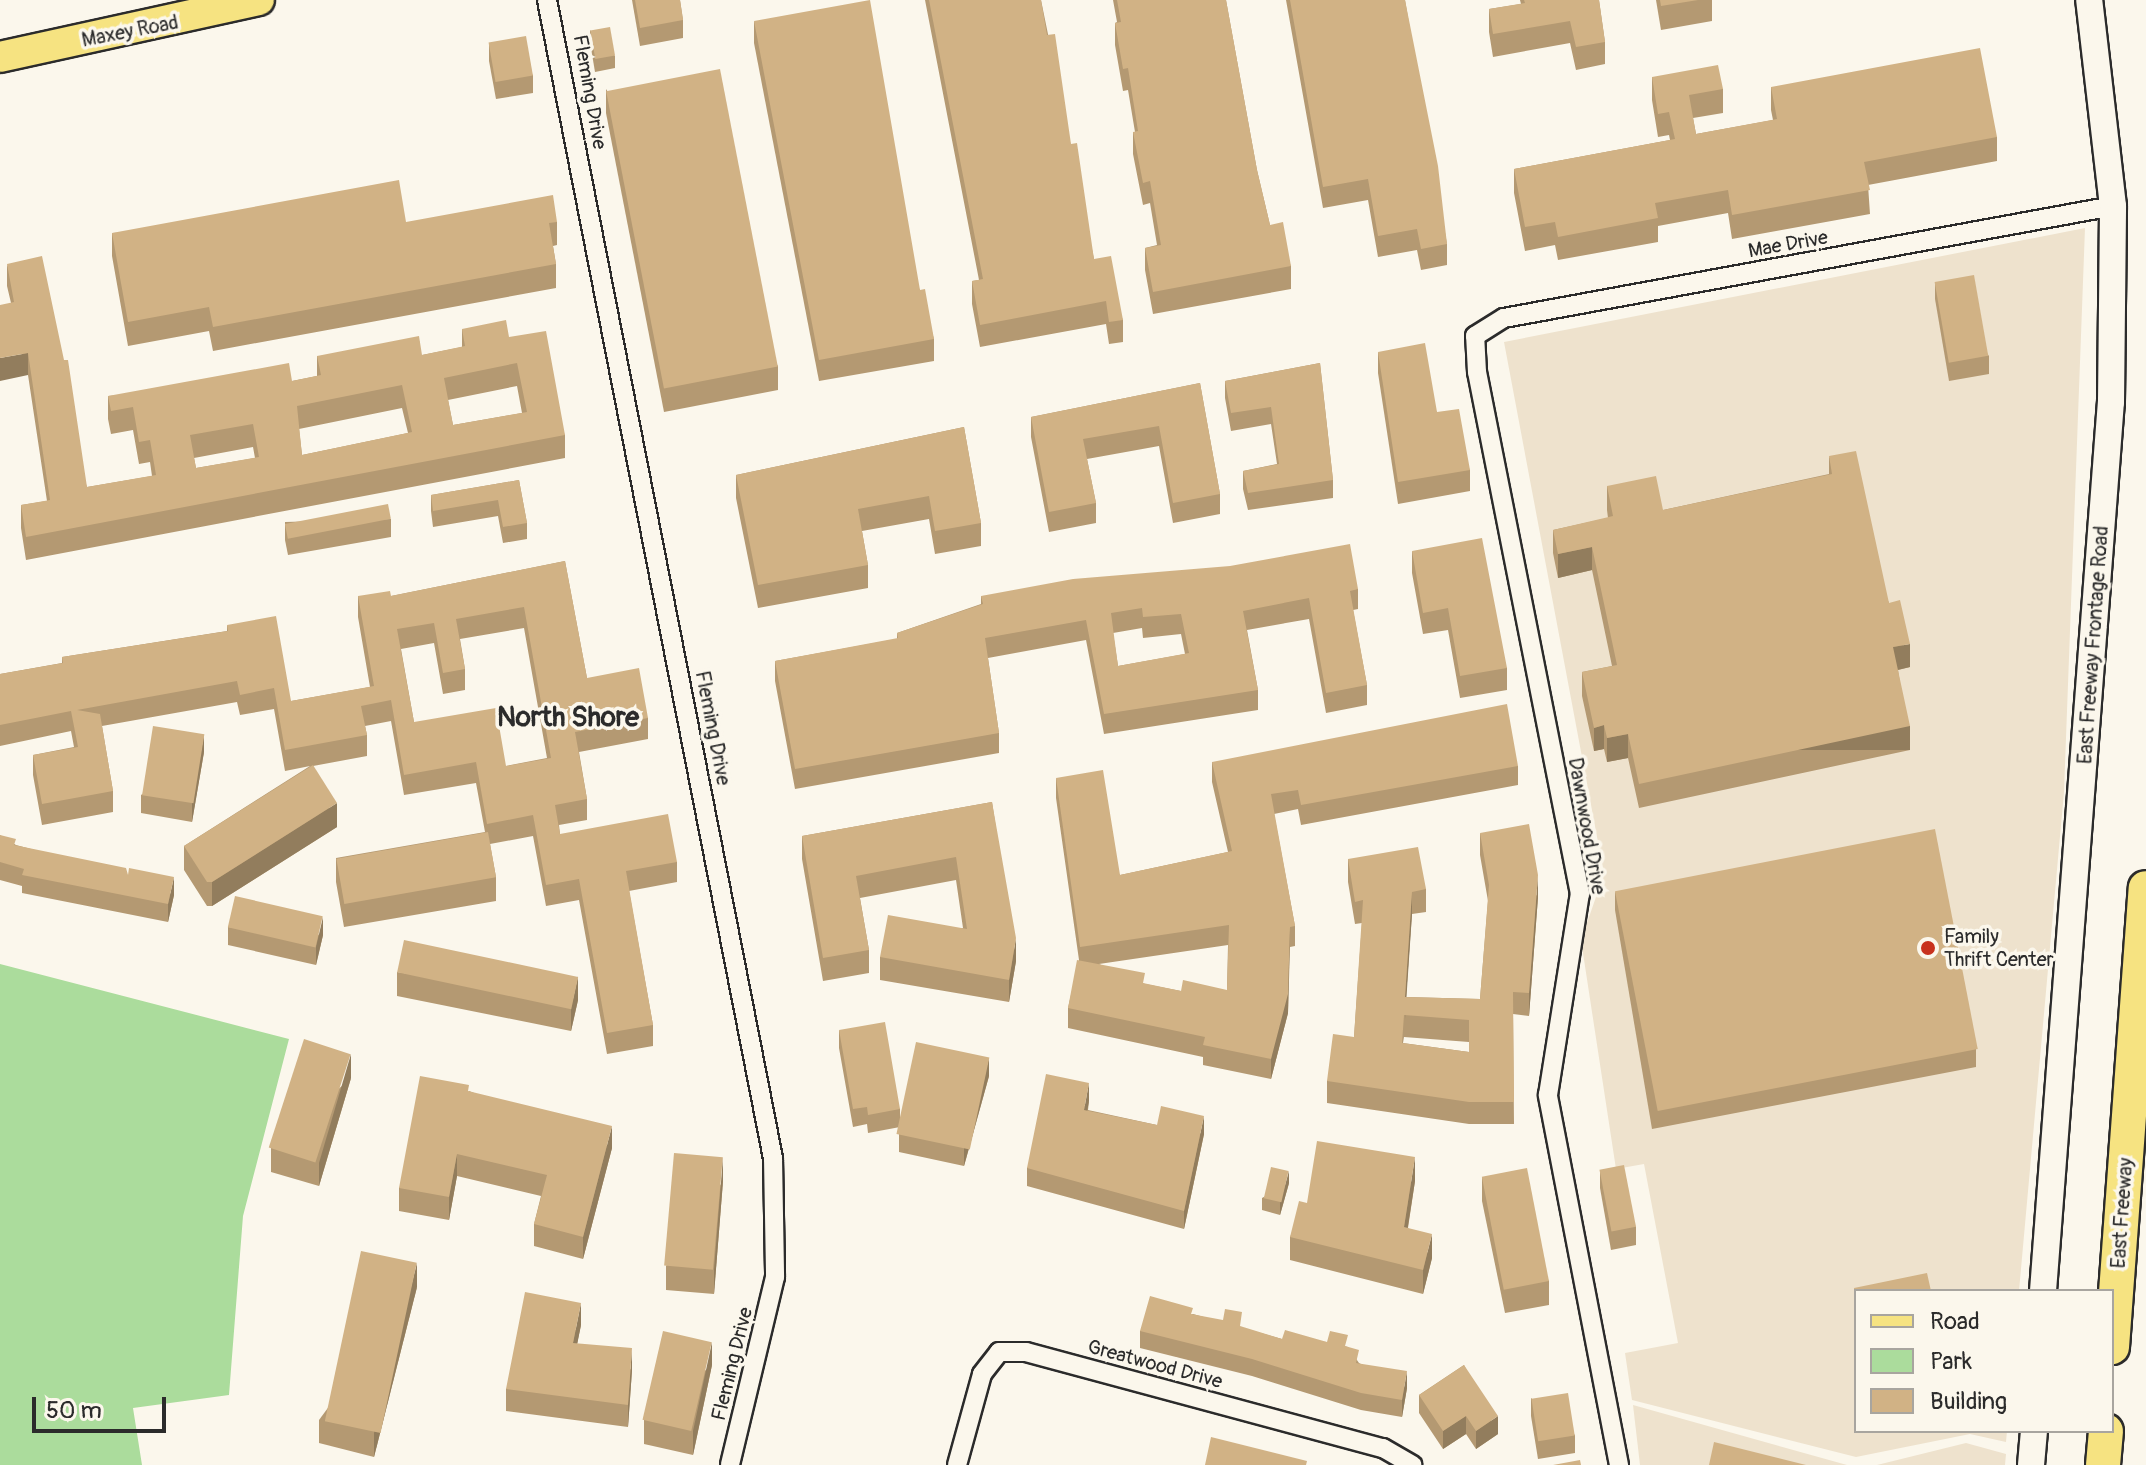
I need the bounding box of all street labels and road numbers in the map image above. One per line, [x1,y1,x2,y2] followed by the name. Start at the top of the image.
[80,10,180,52] street label: Maxey Road
[568,33,612,151] street label: Fleming Drive
[1746,225,1830,263] street label: Mae Drive
[2073,525,2113,765] street label: East Freeway Frontage Road
[690,669,736,787] street label: Fleming Drive
[1563,756,1611,896] street label: Dawnwood Drive
[2106,1157,2138,1269] street label: East Freeway
[706,1305,758,1423] street label: Fleming Drive
[1085,1334,1225,1394] street label: Greatwood Drive

